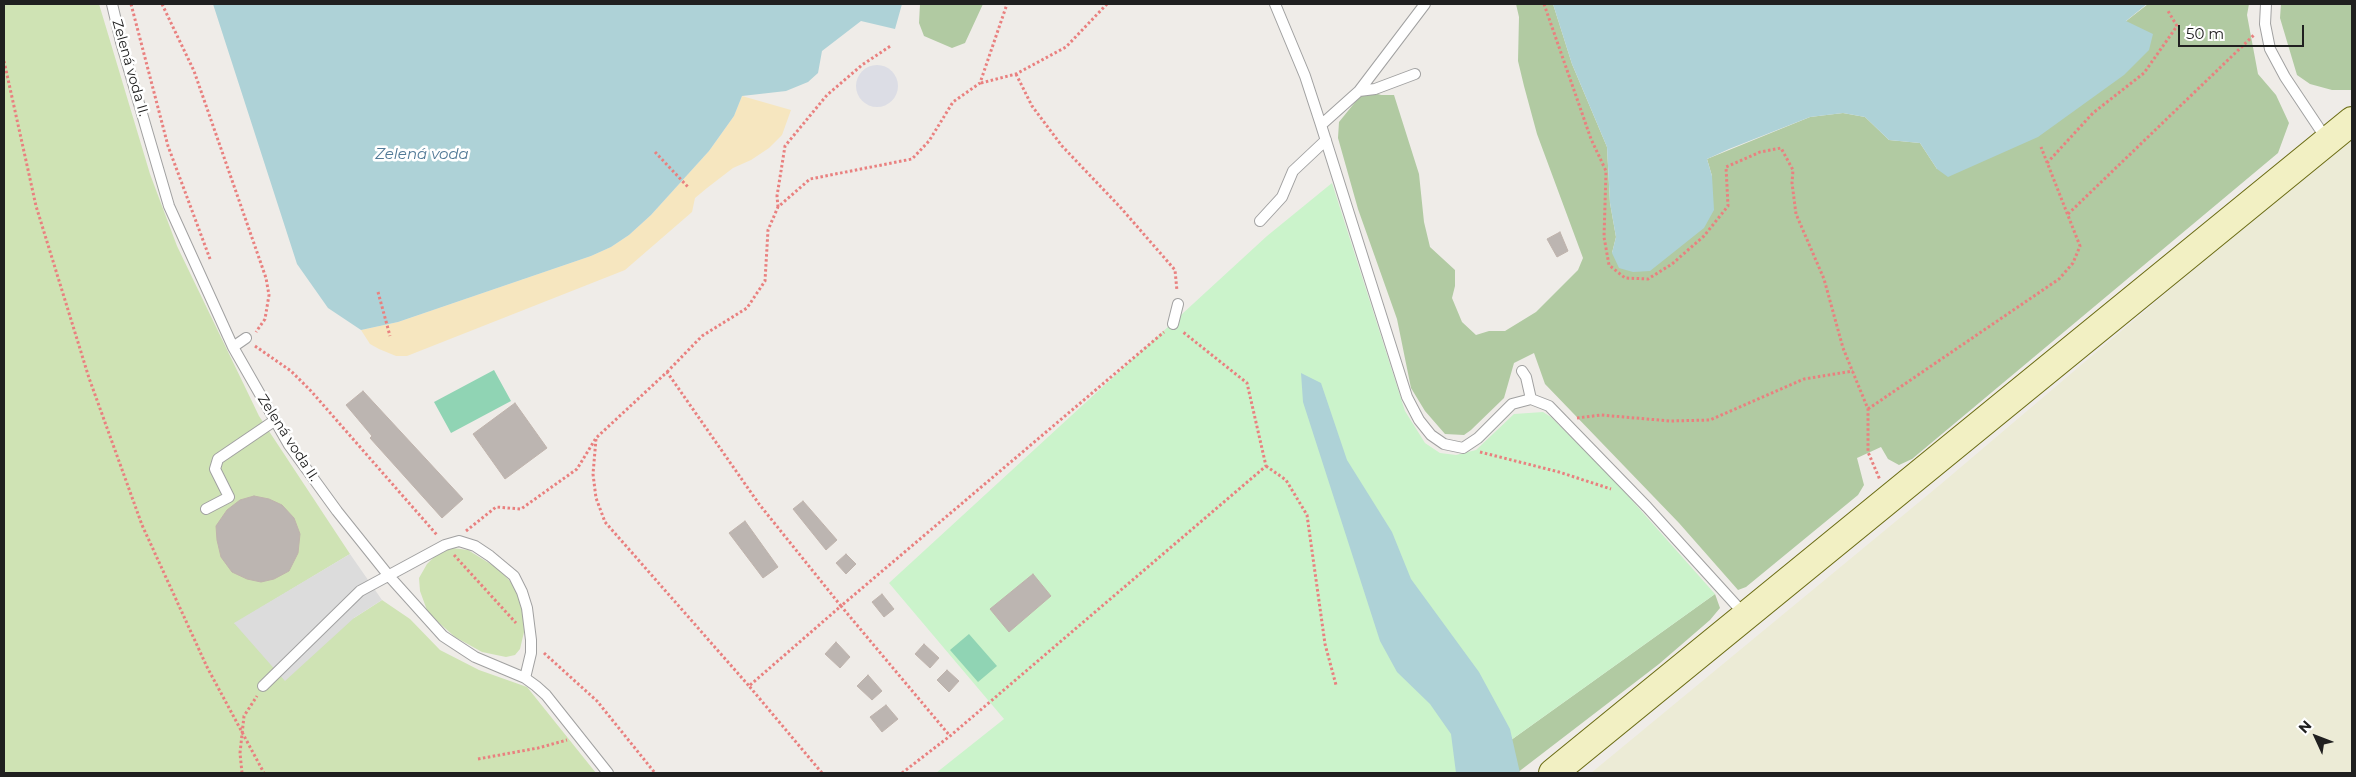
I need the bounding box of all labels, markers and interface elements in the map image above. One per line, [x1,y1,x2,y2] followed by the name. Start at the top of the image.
[2181,15,2307,47] scale bar
[108,18,152,118] street label: Zelená voda II.
[2186,24,2224,43] text: 50 m
[375,146,469,164] water label: Zelená voda
[254,392,322,484] street label: Zelená voda II.
[2291,712,2341,762] north arrow
[2295,716,2315,737] text: N

